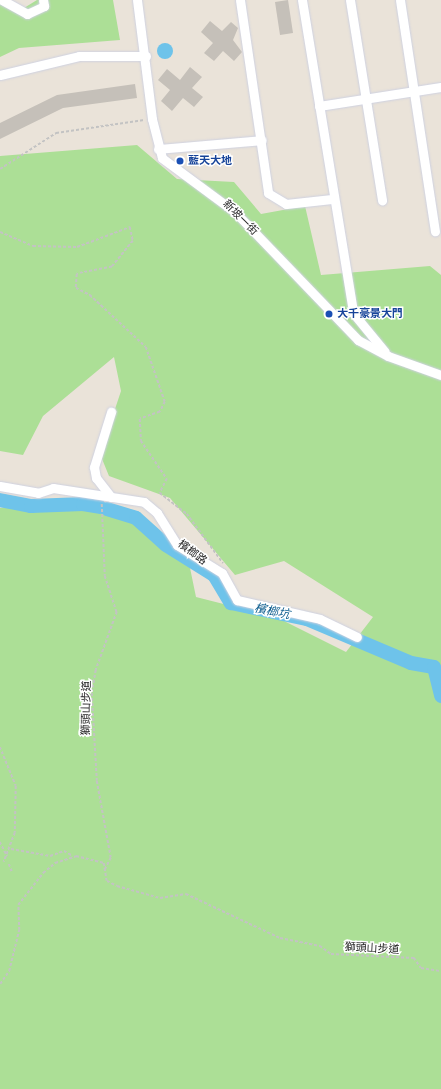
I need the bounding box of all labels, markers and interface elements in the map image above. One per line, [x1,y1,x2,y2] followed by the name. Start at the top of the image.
[188,154,232,168] place label: 藍天大地
[175,156,185,166] marker: 藍天大地
[220,198,260,238] street label: 新坡一街
[337,307,403,321] place label: 大千豪景大門
[324,309,334,319] marker: 大千豪景大門
[175,538,209,568] street label: 檳榔路
[253,601,291,623] water label: 檳榔坑
[80,680,94,736] street label: 獅頭山步道
[344,941,400,957] street label: 獅頭山步道

